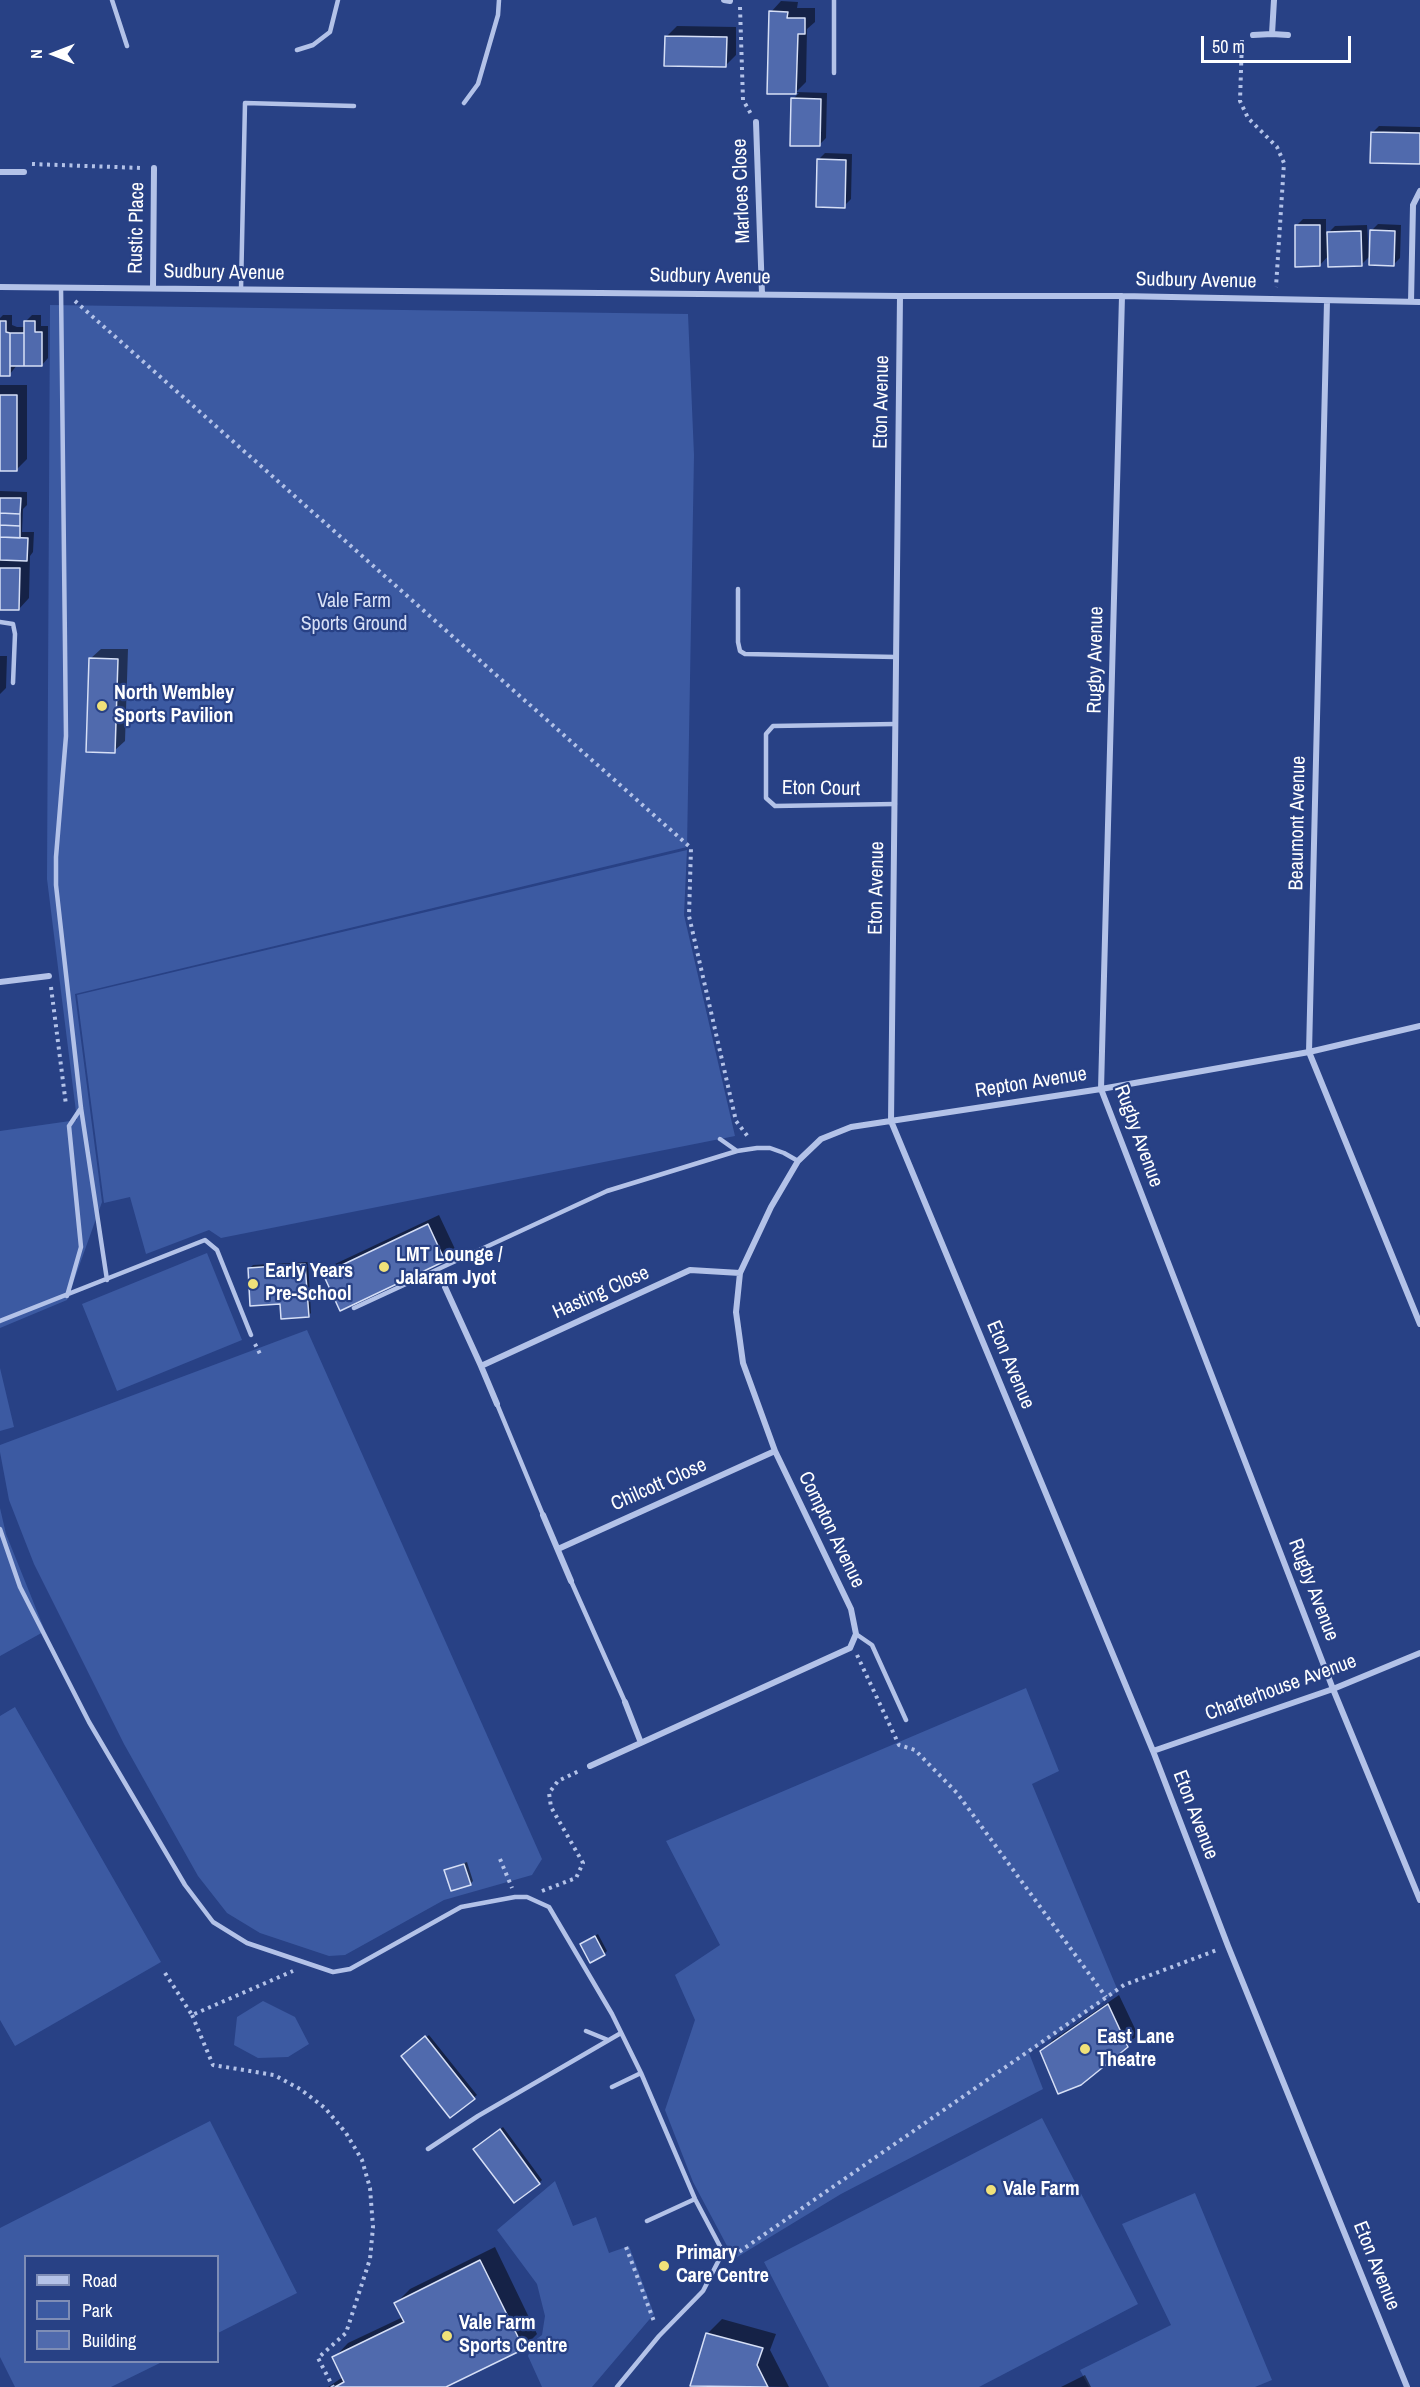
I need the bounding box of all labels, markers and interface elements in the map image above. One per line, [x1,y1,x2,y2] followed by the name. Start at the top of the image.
[24,24,84,84] north arrow
[1204,24,1354,62] scale bar
[1212,34,1245,59] text: 50 m
[25,49,47,59] text: N
[728,138,756,244] street label: Marloes Close
[124,182,150,274] street label: Rustic Place
[163,260,285,286] street label: Sudbury Avenue
[649,264,771,290] street label: Sudbury Avenue
[1135,268,1257,294] street label: Sudbury Avenue
[869,355,895,449] street label: Eton Avenue
[301,590,407,637] park label: Vale Farm Sports Ground
[1083,606,1109,714] street label: Rugby Avenue
[114,682,234,729] place label: North Wembley Sports Pavilion
[95,699,109,713] marker: North Wembley Sports Pavilion
[1285,755,1311,891] street label: Beaumont Avenue
[782,776,860,802] street label: Eton Court
[864,841,890,935] street label: Eton Avenue
[973,1062,1089,1104] street label: Repton Avenue
[1108,1081,1168,1191] street label: Rugby Avenue
[396,1244,503,1291] place label: LMT Lounge / Jalaram Jyot
[265,1260,353,1307] place label: Early Years Pre-School
[377,1260,391,1274] marker: LMT Lounge / Jalaram Jyot
[549,1261,653,1325] street label: Hasting Close
[246,1277,260,1291] marker: Early Years Pre-School
[981,1317,1039,1413] street label: Eton Avenue
[607,1453,711,1517] street label: Chilcott Close
[793,1468,869,1592] street label: Compton Avenue
[1283,1536,1343,1644] street label: Rugby Avenue
[1202,1649,1360,1727] street label: Charterhouse Avenue
[1167,1767,1223,1863] street label: Eton Avenue
[1097,2026,1174,2073] place label: East Lane Theatre
[1078,2042,1092,2056] marker: East Lane Theatre
[1003,2178,1080,2202] place label: Vale Farm
[984,2183,998,2197] marker: Vale Farm
[1347,2218,1405,2314] street label: Eton Avenue
[676,2242,769,2289] place label: Primary Care Centre
[24,2255,219,2363] legend
[657,2259,671,2273] marker: Primary Care Centre
[82,2268,117,2293] text: Road
[82,2298,112,2323] text: Park
[459,2312,567,2359] place label: Vale Farm Sports Centre
[82,2328,136,2353] text: Building
[440,2329,454,2343] marker: Vale Farm Sports Centre

